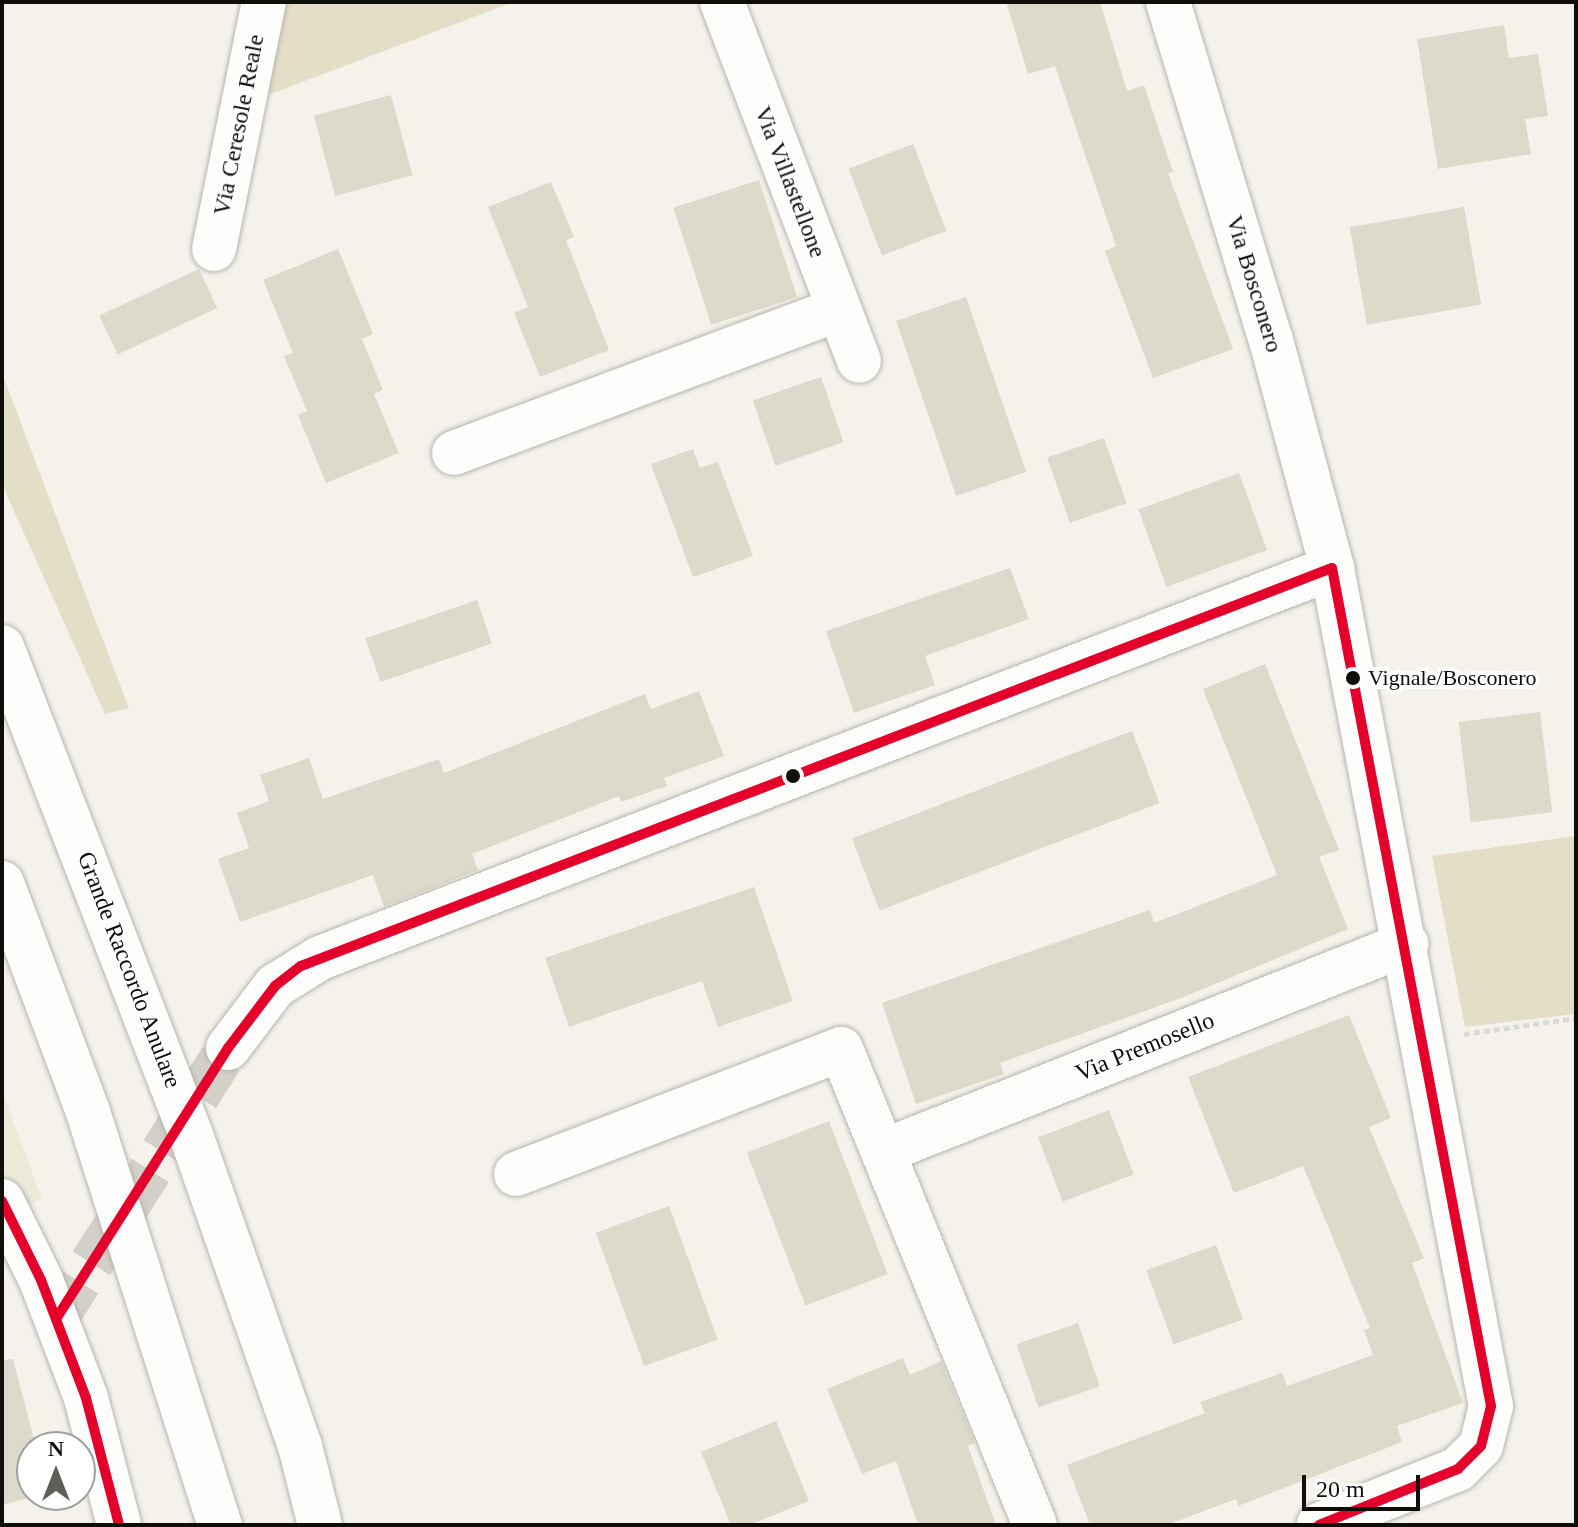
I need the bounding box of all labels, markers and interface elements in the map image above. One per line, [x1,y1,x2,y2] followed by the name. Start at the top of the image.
[207,32,271,218] street label: Via Ceresole Reale
[748,102,832,262] street label: Via Villastellone
[1219,212,1289,356] street label: Via Bosconero
[1368,665,1537,691] place label: Vignale/Bosconero
[1345,670,1361,686] marker: Vignale/Bosconero
[785,768,801,784] unlabelled marker
[70,847,188,1093] street label: Grande Raccordo Anulare
[1071,1006,1219,1088] street label: Via Premosello
[16,1431,96,1511] north arrow
[48,1436,64,1461] text: N
[1306,1459,1424,1509] scale bar
[1316,1476,1365,1502] text: 20 m

